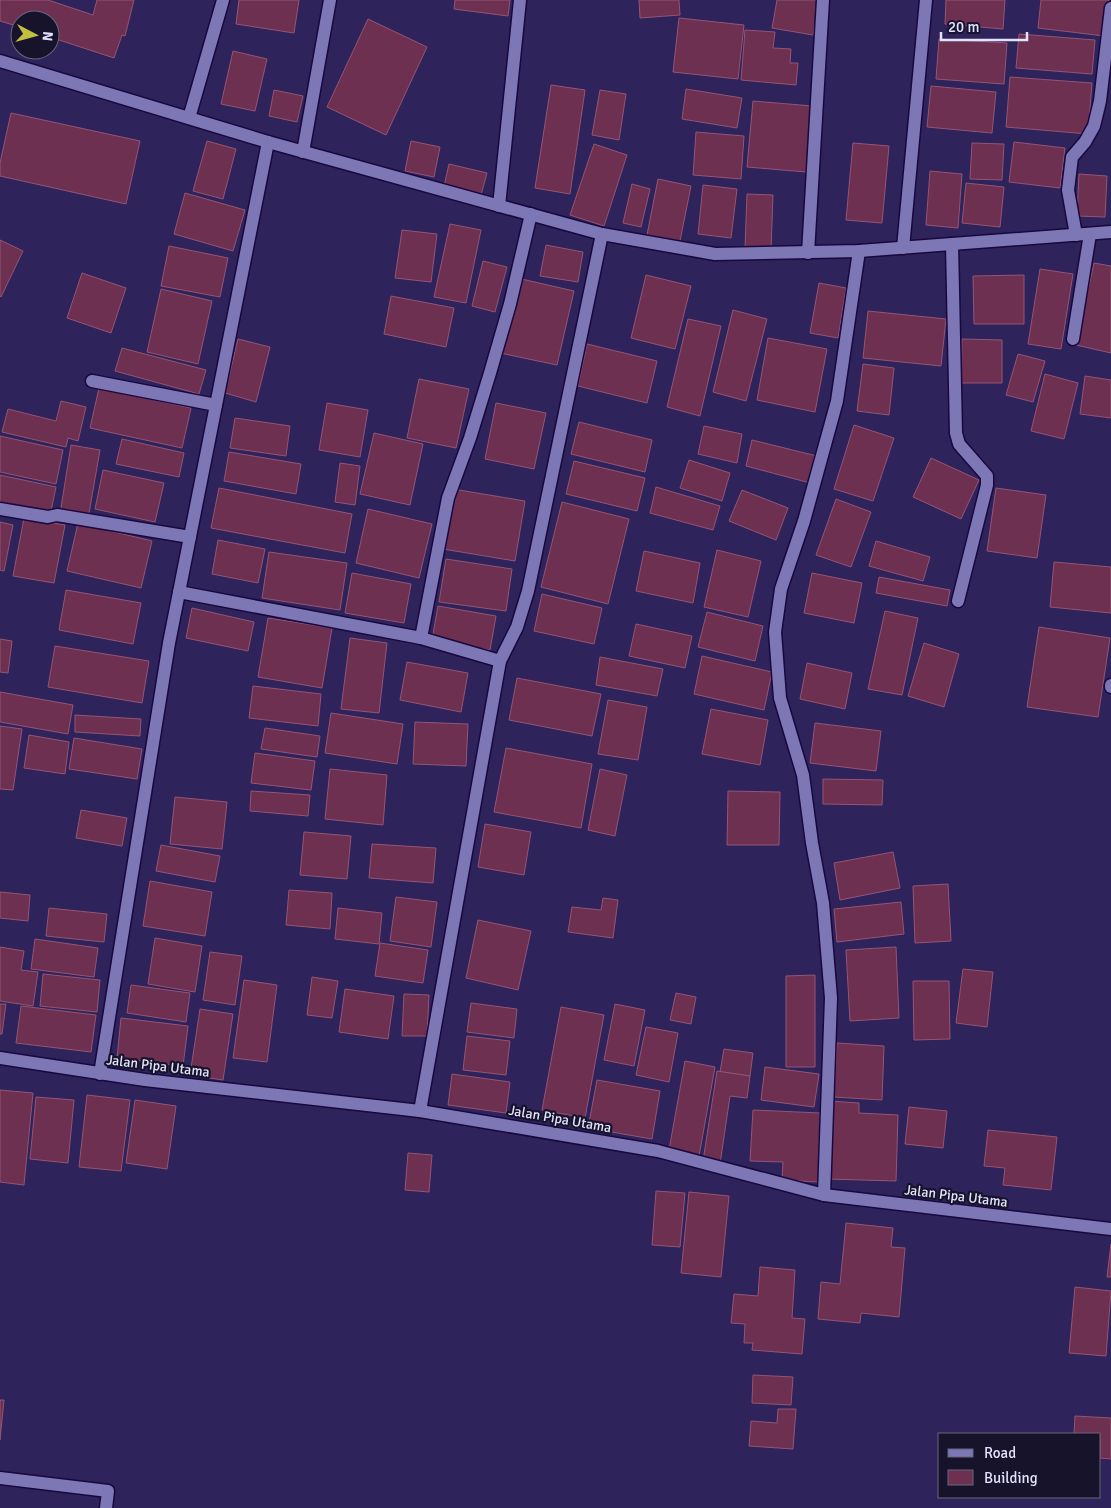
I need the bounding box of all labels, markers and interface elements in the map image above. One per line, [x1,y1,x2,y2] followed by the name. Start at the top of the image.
[10,10,60,60] north arrow
[941,10,1027,42] scale bar
[948,18,979,36] text: 20 m
[38,31,56,42] text: N
[105,1051,211,1081] street label: Jalan Pipa Utama
[507,1102,613,1136] street label: Jalan Pipa Utama
[903,1181,1009,1211] street label: Jalan Pipa Utama
[938,1433,1101,1498] legend
[984,1444,1016,1462] text: Road
[984,1469,1038,1487] text: Building

